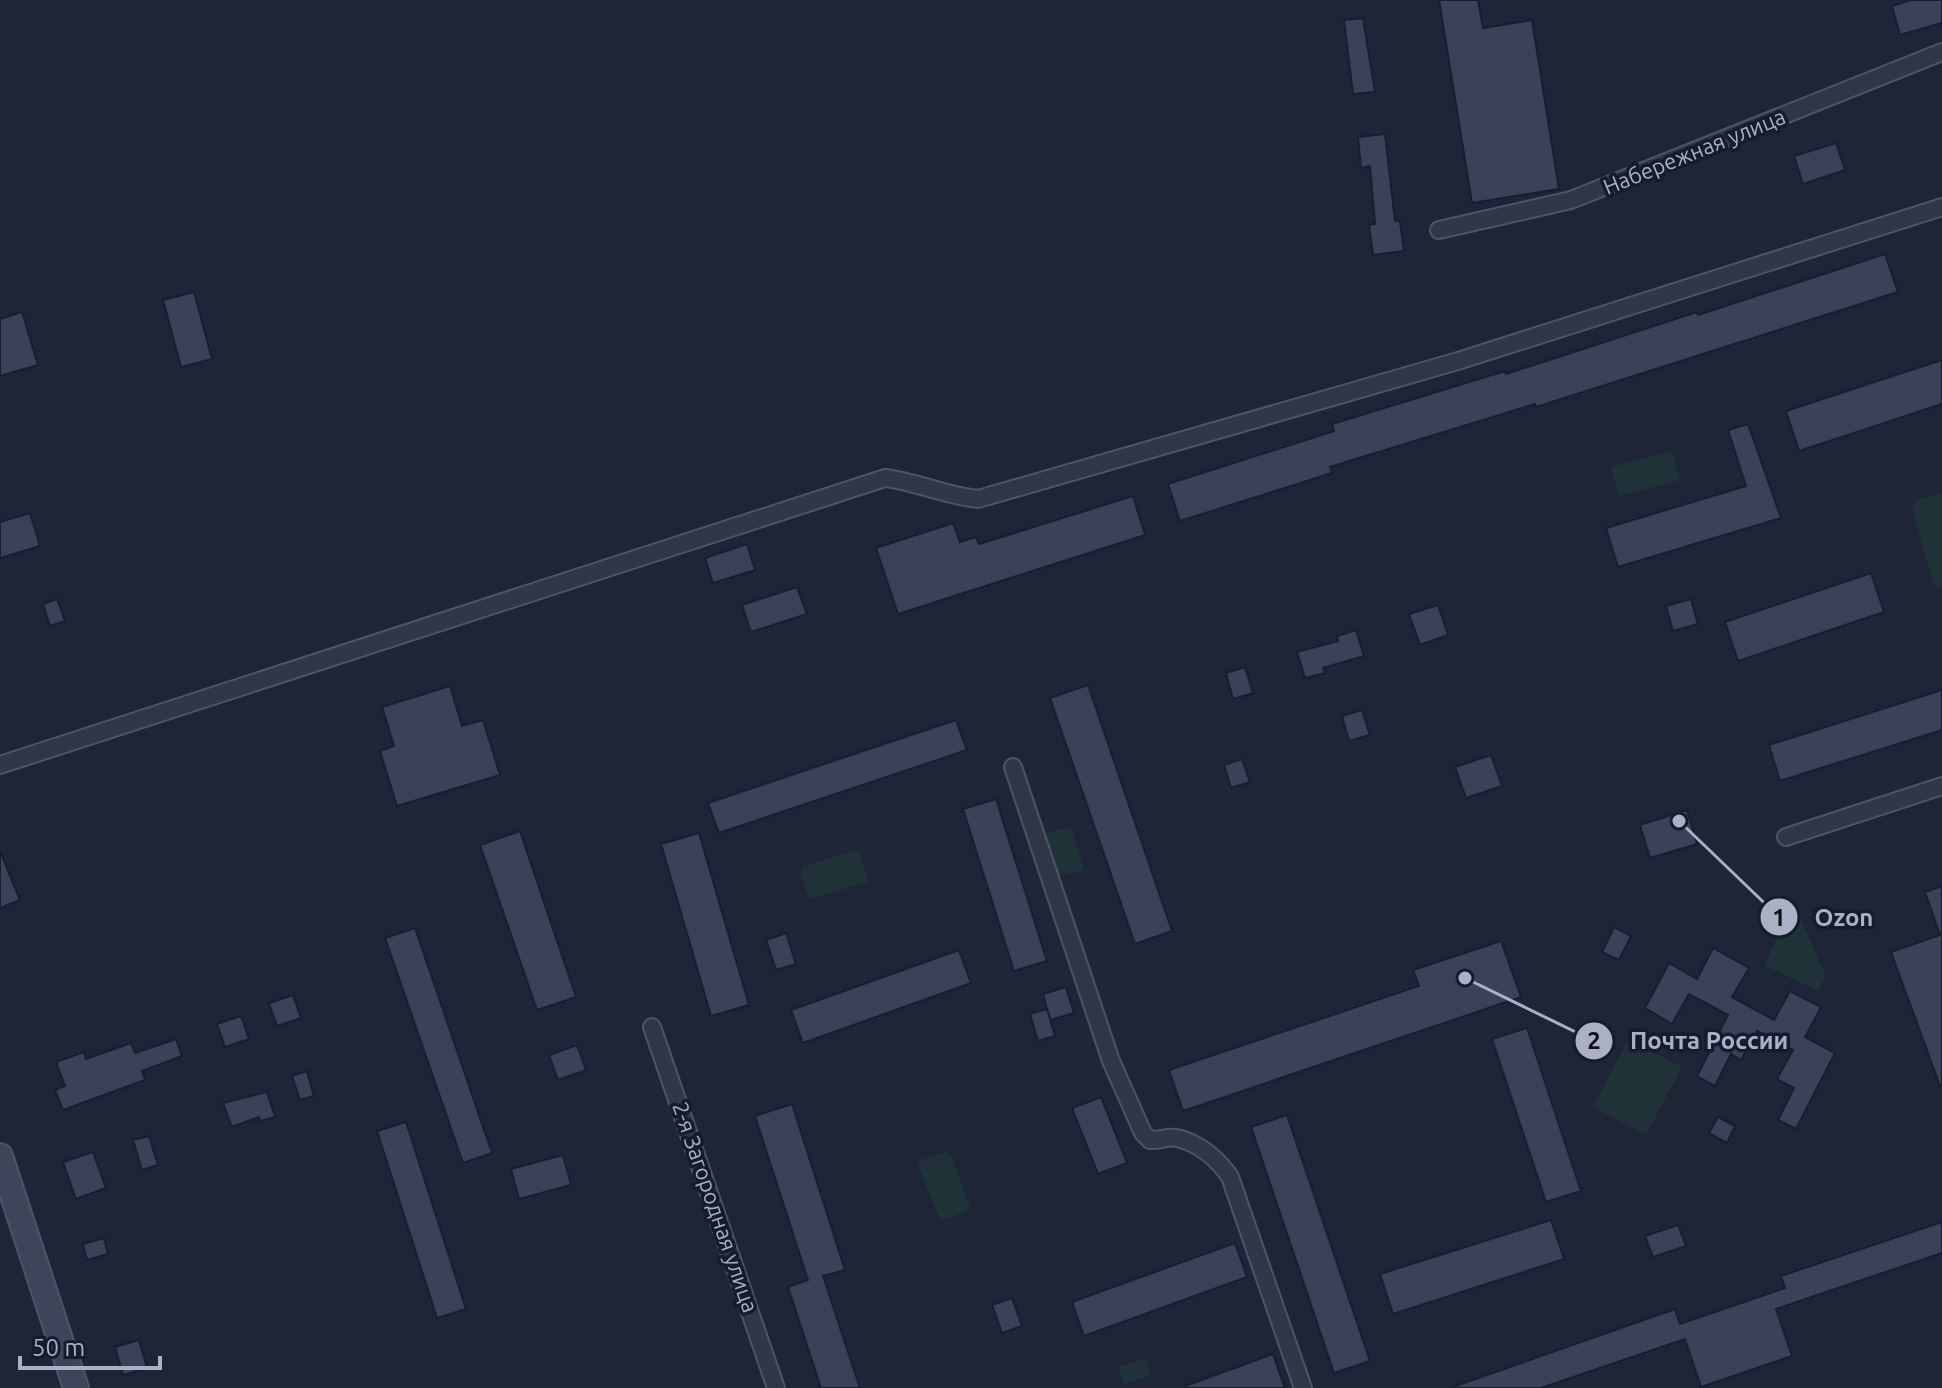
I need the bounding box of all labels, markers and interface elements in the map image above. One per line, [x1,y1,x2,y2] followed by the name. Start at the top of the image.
[1599,103,1789,199] street label: Набережная улица
[1759,893,1890,941] callout: Ozon
[1772,904,1786,931] text: 1
[1815,904,1873,931] text: Ozon
[1574,1017,1804,1065] callout: Почта России
[1587,1027,1601,1054] text: 2
[1630,1027,1788,1054] text: Почта России
[668,1098,764,1316] street label: 2-я Загородная улица
[20,1320,160,1370] scale bar
[32,1334,85,1361] text: 50 m

